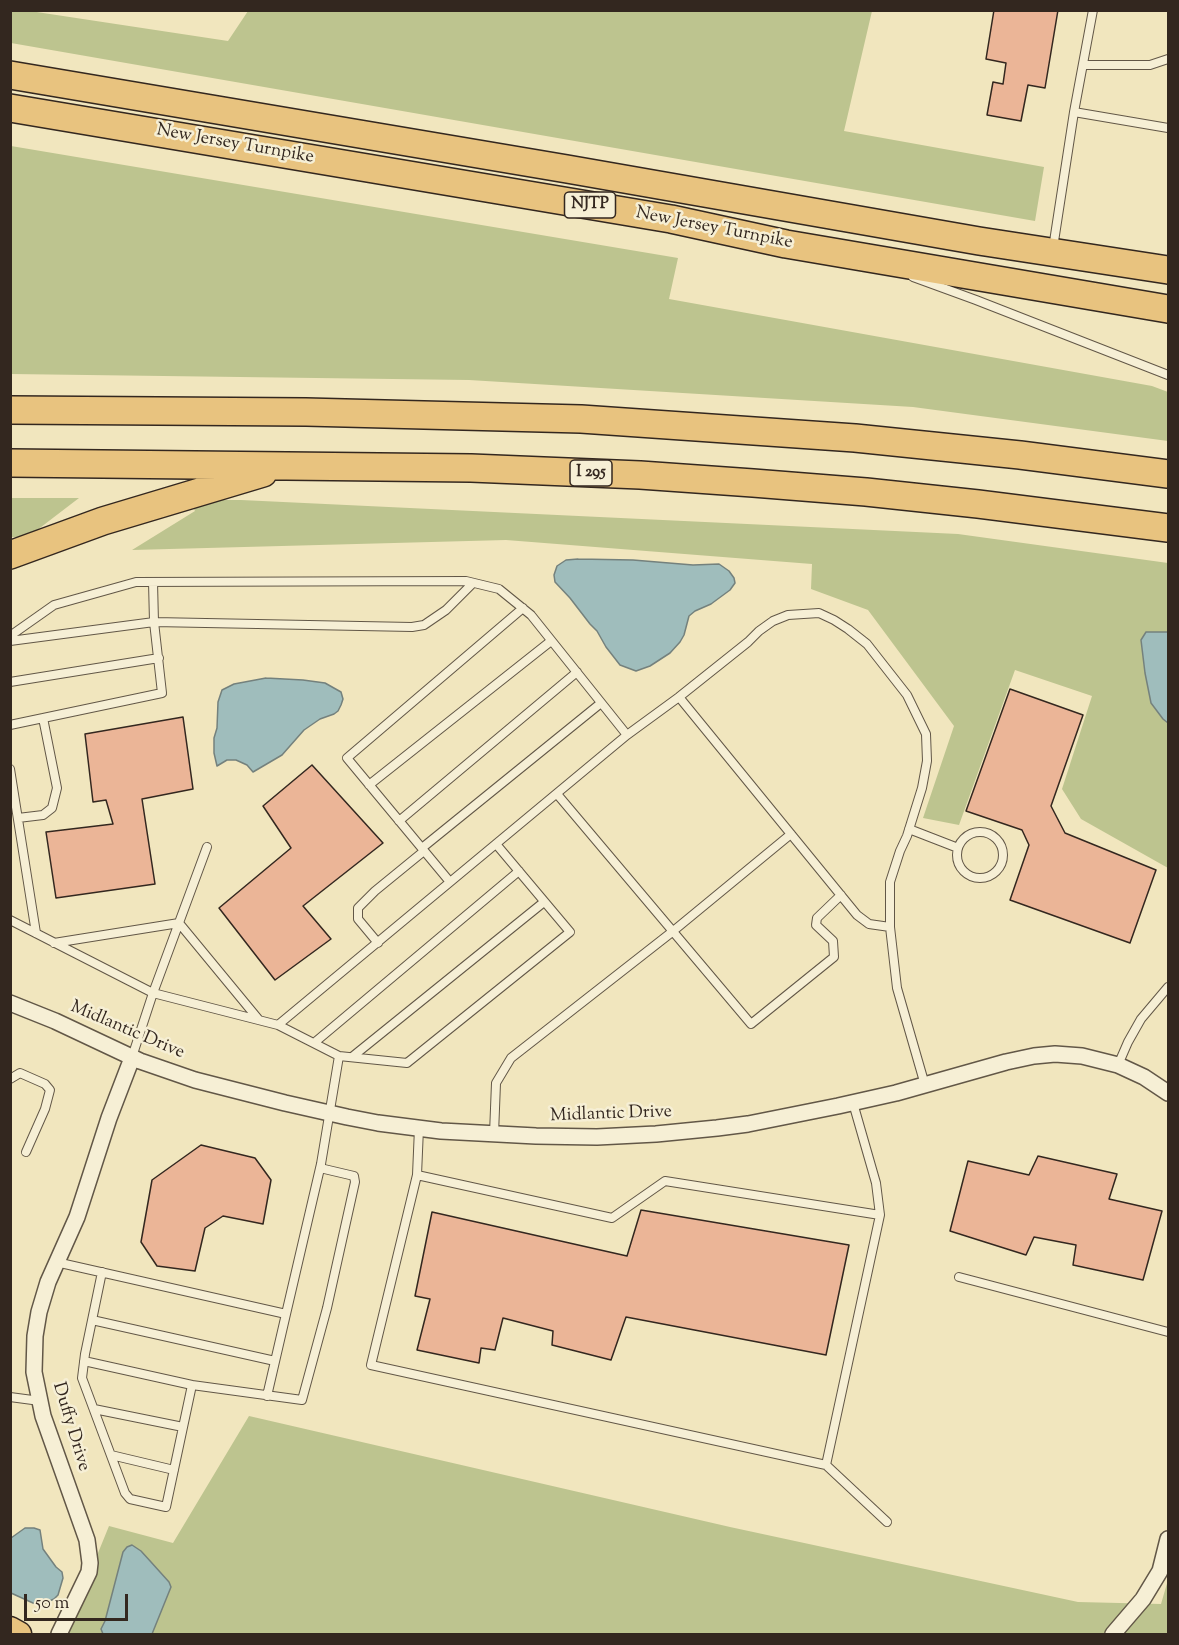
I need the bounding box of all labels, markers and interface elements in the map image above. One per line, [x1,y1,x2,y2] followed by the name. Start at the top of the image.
[155,121,315,169] street label: New Jersey Turnpike
[564,192,616,218] road number: NJTP
[634,203,794,255] street label: New Jersey Turnpike
[570,460,612,486] road number: I 295
[67,997,187,1065] street label: Midlantic Drive
[550,1102,672,1128] street label: Midlantic Drive
[46,1380,94,1474] street label: Duffy Drive
[27,1582,130,1620] scale bar
[35,1591,69,1617] text: 50 m

